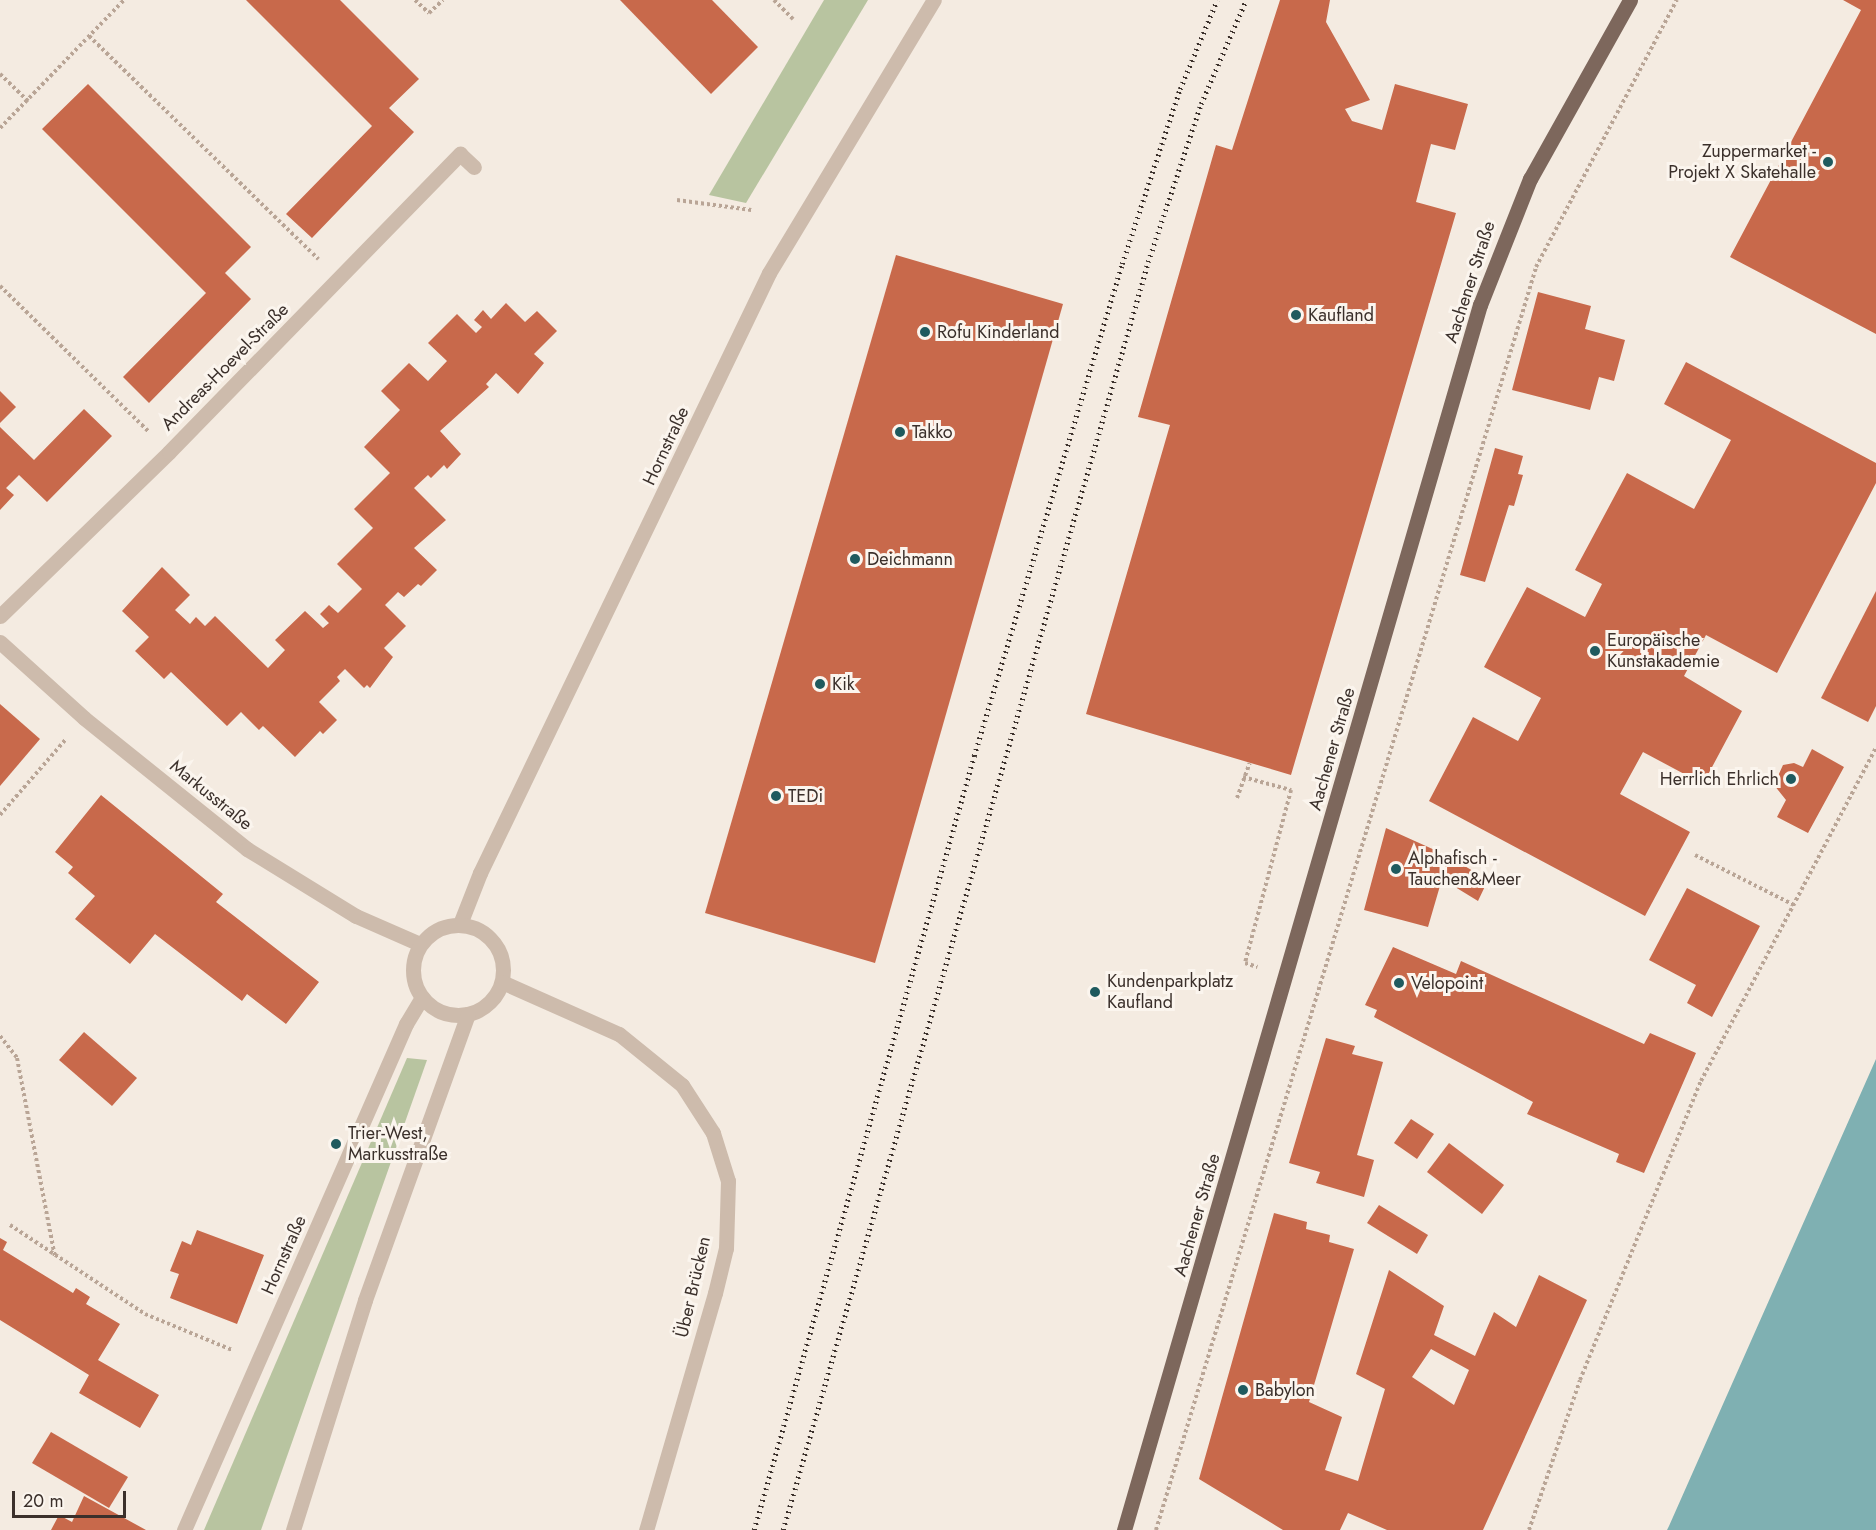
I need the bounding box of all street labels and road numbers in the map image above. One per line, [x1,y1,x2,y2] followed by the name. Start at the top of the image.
[1440,218,1500,346] street label: Aachener Straße
[157,299,293,435] street label: Andreas-Hoevel-Straße
[638,403,694,489] street label: Hornstraße
[1304,685,1360,813] street label: Aachener Straße
[165,755,257,835] street label: Markusstraße
[1169,1151,1225,1279] street label: Aachener Straße
[257,1212,311,1298] street label: Hornstraße
[671,1234,715,1340] street label: Über Brücken

